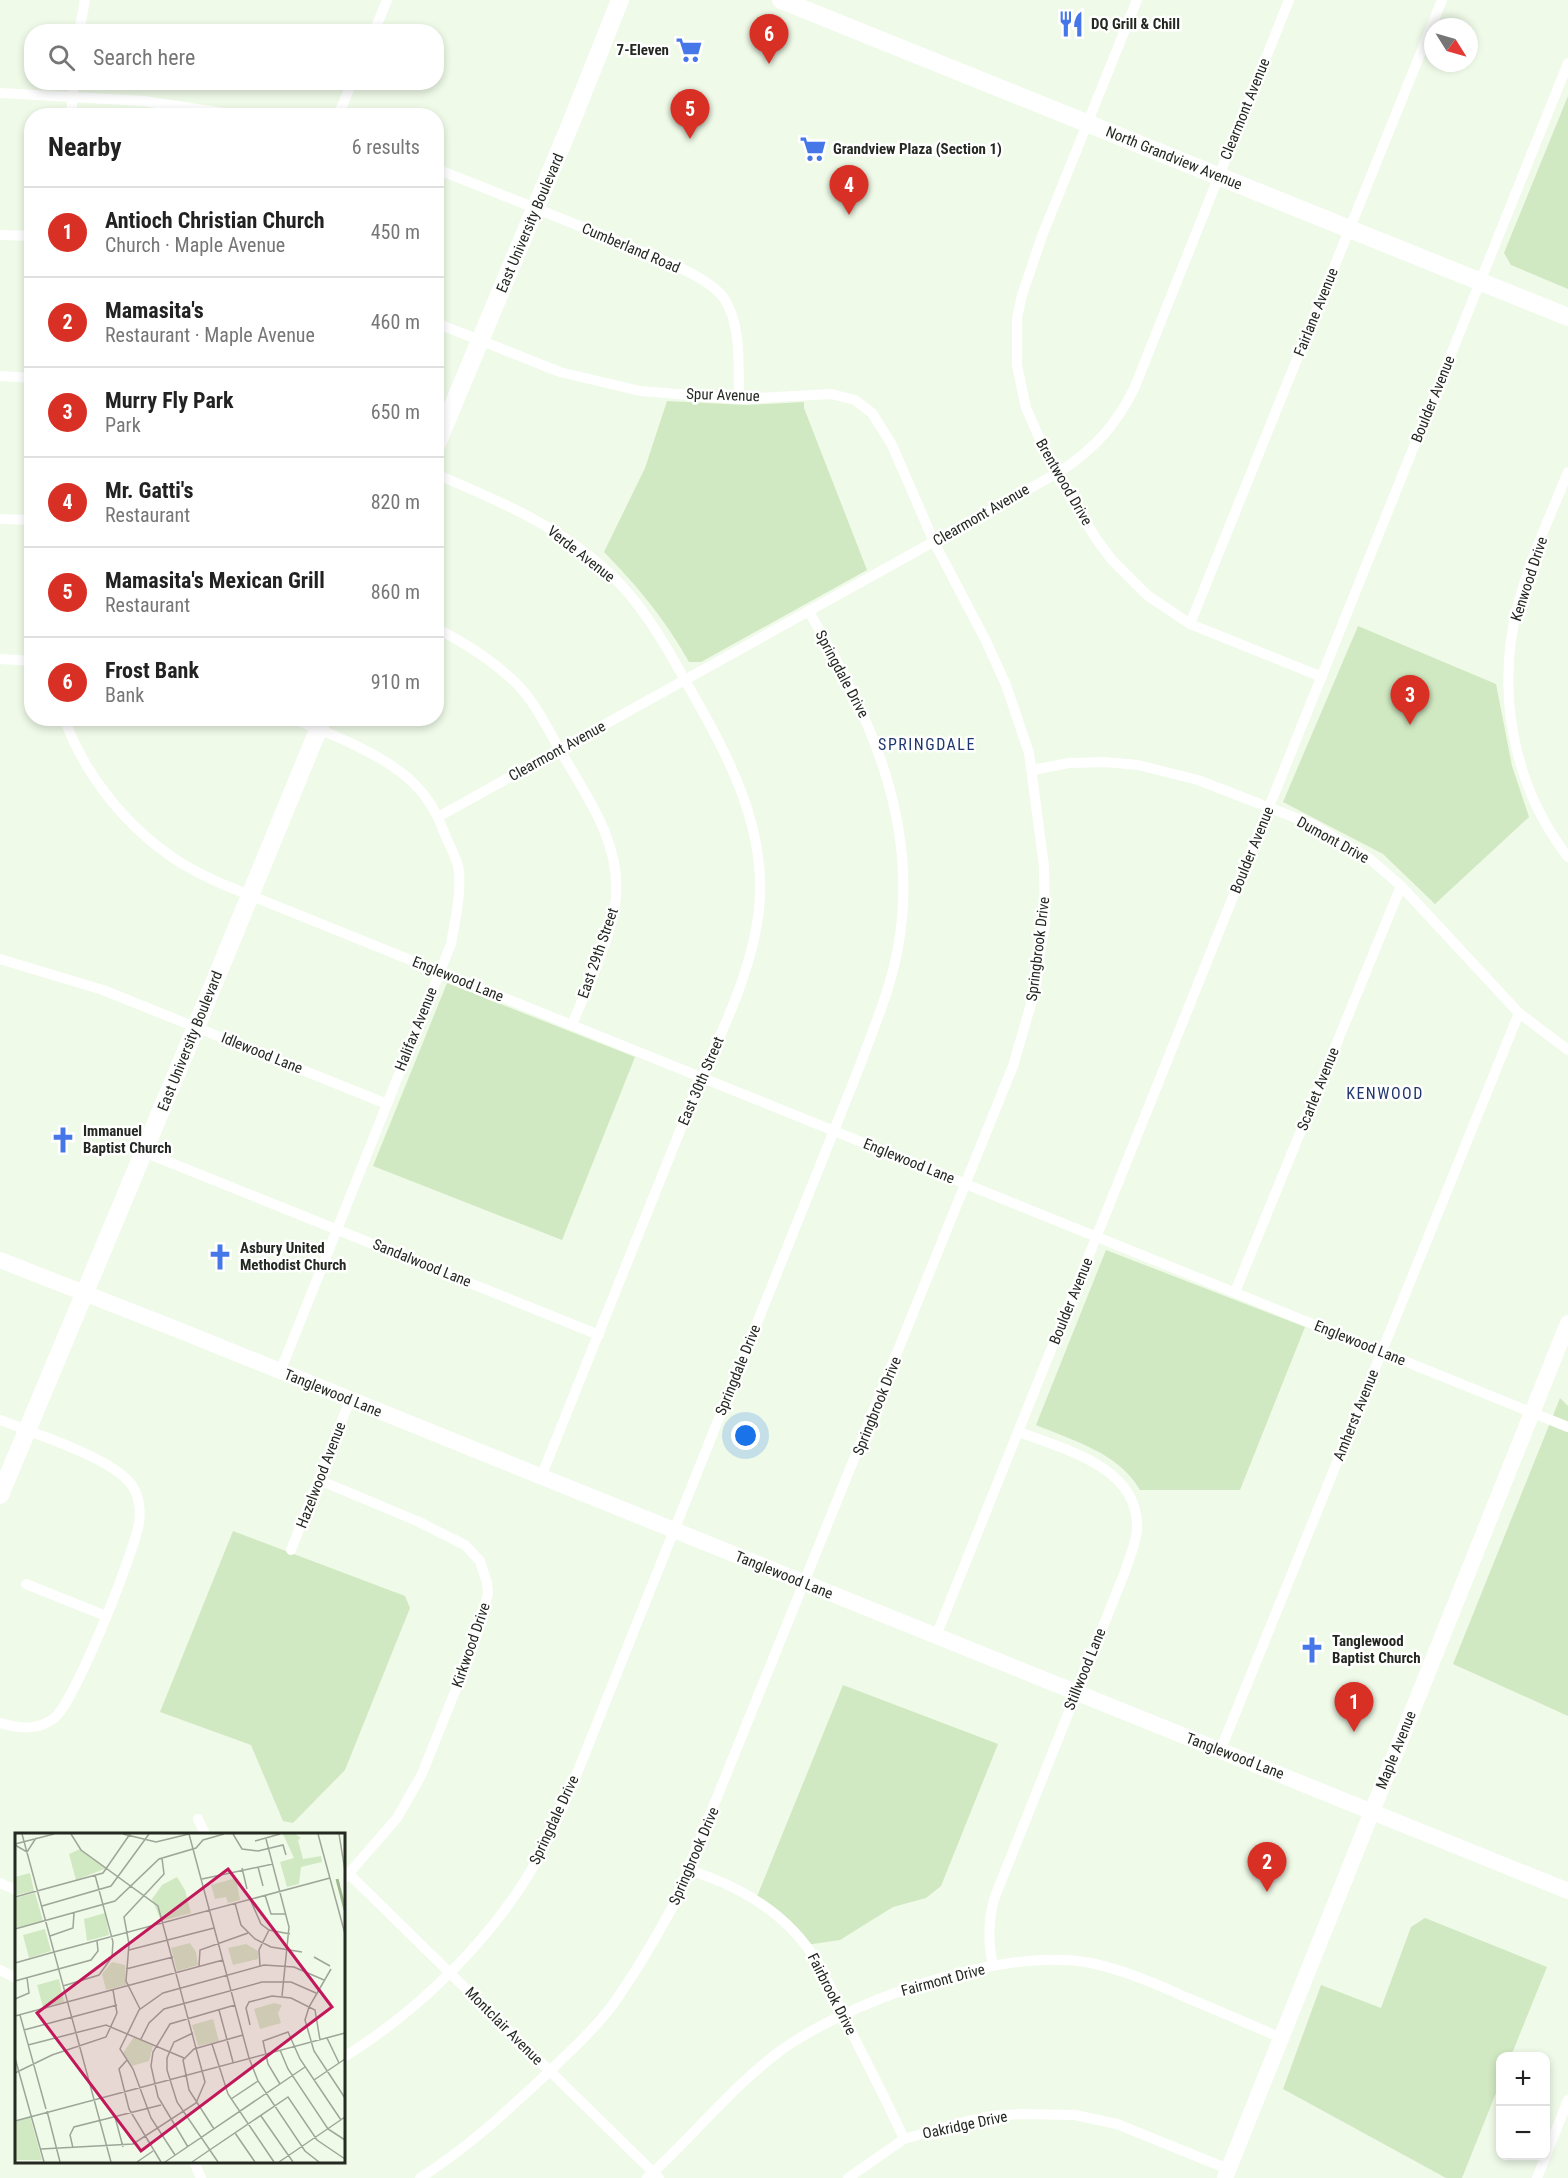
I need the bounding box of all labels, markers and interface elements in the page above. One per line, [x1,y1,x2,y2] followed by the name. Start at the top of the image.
[1056,9,1086,39] restaurant icon: DQ Grill & Chill
[750,14,788,64] pin: 6
[1091,15,1180,33] place label: DQ Grill & Chill
[1424,18,1478,72] north arrow
[24,24,444,90] search box
[674,35,704,65] supermarket icon: 7-Eleven
[45,41,78,74] icon: search
[617,41,669,59] place label: 7-Eleven
[93,45,195,70] text: Search here
[1216,56,1274,162] street label: Clearmont Avenue
[670,90,710,139] pin: 5
[1103,122,1245,194] street label: North Grandview Avenue
[48,132,122,162] text: Nearby
[798,134,828,164] supermarket icon: Grandview Plaza (Section 1)
[352,135,420,159] text: 6 results
[833,140,1002,158] place label: Grandview Plaza (Section 1)
[492,151,568,295] street label: East University Boulevard
[830,166,868,215] pin: 4
[105,208,325,233] text: Antioch Christian Church
[579,219,683,277] street label: Cumberland Road
[62,220,73,244] text: 1
[371,220,420,244] text: 450 m
[105,233,285,257] text: Church · Maple Avenue
[1290,265,1342,359] street label: Fairlane Avenue
[105,298,204,323] text: Mamasita's
[62,310,73,334] text: 2
[371,310,420,334] text: 460 m
[105,323,315,347] text: Restaurant · Maple Avenue
[1407,353,1459,445] street label: Boulder Avenue
[686,385,760,405] street label: Spur Avenue
[105,388,234,413] text: Murry Fly Park
[62,400,73,424] text: 3
[371,400,420,424] text: 650 m
[105,413,141,437] text: Park
[1032,436,1096,528] street label: Brentwood Drive
[105,478,193,503] text: Mr. Gatti's
[930,480,1032,550] street label: Clearmont Avenue
[62,490,73,514] text: 4
[371,490,420,514] text: 820 m
[105,503,190,527] text: Restaurant
[544,522,618,586] street label: Verde Avenue
[1507,534,1551,624] street label: Kenwood Drive
[105,568,325,593] text: Mamasita's Mexican Grill
[62,580,73,604] text: 5
[371,580,420,604] text: 860 m
[105,593,190,617] text: Restaurant
[811,627,873,721] street label: Springdale Drive
[105,658,199,683] text: Frost Bank
[62,670,73,694] text: 6
[371,670,420,694] text: 910 m
[1390,676,1430,725] pin: 3
[105,683,144,707] text: Bank
[505,717,609,785] street label: Clearmont Avenue
[878,735,976,754] district label: SPRINGDALE
[1226,804,1278,896] street label: Boulder Avenue
[1294,813,1372,867] street label: Dumont Drive
[1023,896,1053,1002] street label: Springbrook Drive
[574,905,622,1001] street label: East 29th Street
[410,953,506,1005] street label: Englewood Lane
[154,968,226,1114] street label: East University Boulevard
[391,985,441,1073] street label: Halifax Avenue
[219,1029,305,1077] street label: Idlewood Lane
[674,1034,728,1128] street label: East 30th Street
[1293,1045,1343,1133] street label: Scarlet Avenue
[1346,1084,1424,1103] district label: KENWOOD
[83,1122,172,1157] place label: Immanuel Baptist Church
[48,1125,78,1155] church icon: Immanuel Baptist Church
[861,1135,957,1187] street label: Englewood Lane
[370,1235,474,1291] street label: Sandalwood Lane
[240,1239,347,1274] place label: Asbury United Methodist Church
[205,1242,235,1272] church icon: Asbury United Methodist Church
[1045,1255,1097,1347] street label: Boulder Avenue
[1312,1317,1408,1369] street label: Englewood Lane
[712,1322,764,1418] street label: Springdale Drive
[849,1354,905,1458] street label: Springbrook Drive
[282,1365,384,1421] street label: Tanglewood Lane
[1330,1367,1382,1463] street label: Amherst Avenue
[292,1419,350,1531] street label: Hazelwood Avenue
[731,1421,760,1450] your location
[733,1547,835,1603] street label: Tanglewood Lane
[448,1600,494,1690] street label: Kirkwood Drive
[1060,1625,1110,1713] street label: Stillwood Lane
[1332,1632,1421,1667] place label: Tanglewood Baptist Church
[1297,1635,1327,1665] church icon: Tanglewood Baptist Church
[1334,1682,1374,1732] pin: 1
[1372,1708,1420,1792] street label: Maple Avenue
[1183,1729,1287,1783] street label: Tanglewood Lane
[525,1773,583,1867] street label: Springdale Drive
[665,1804,723,1908] street label: Springbrook Drive
[15,1833,345,2163] inset map
[1248,1842,1286,1892] pin: 2
[804,1950,860,2038] street label: Fairbrook Drive
[899,1960,987,2000] street label: Fairmont Drive
[461,1983,547,2069] street label: Montclair Avenue
[1496,2052,1550,2160] map controls
[1496,2052,1550,2106] button: +
[1496,2106,1550,2160] button: −
[921,2107,1009,2143] street label: Oakridge Drive

